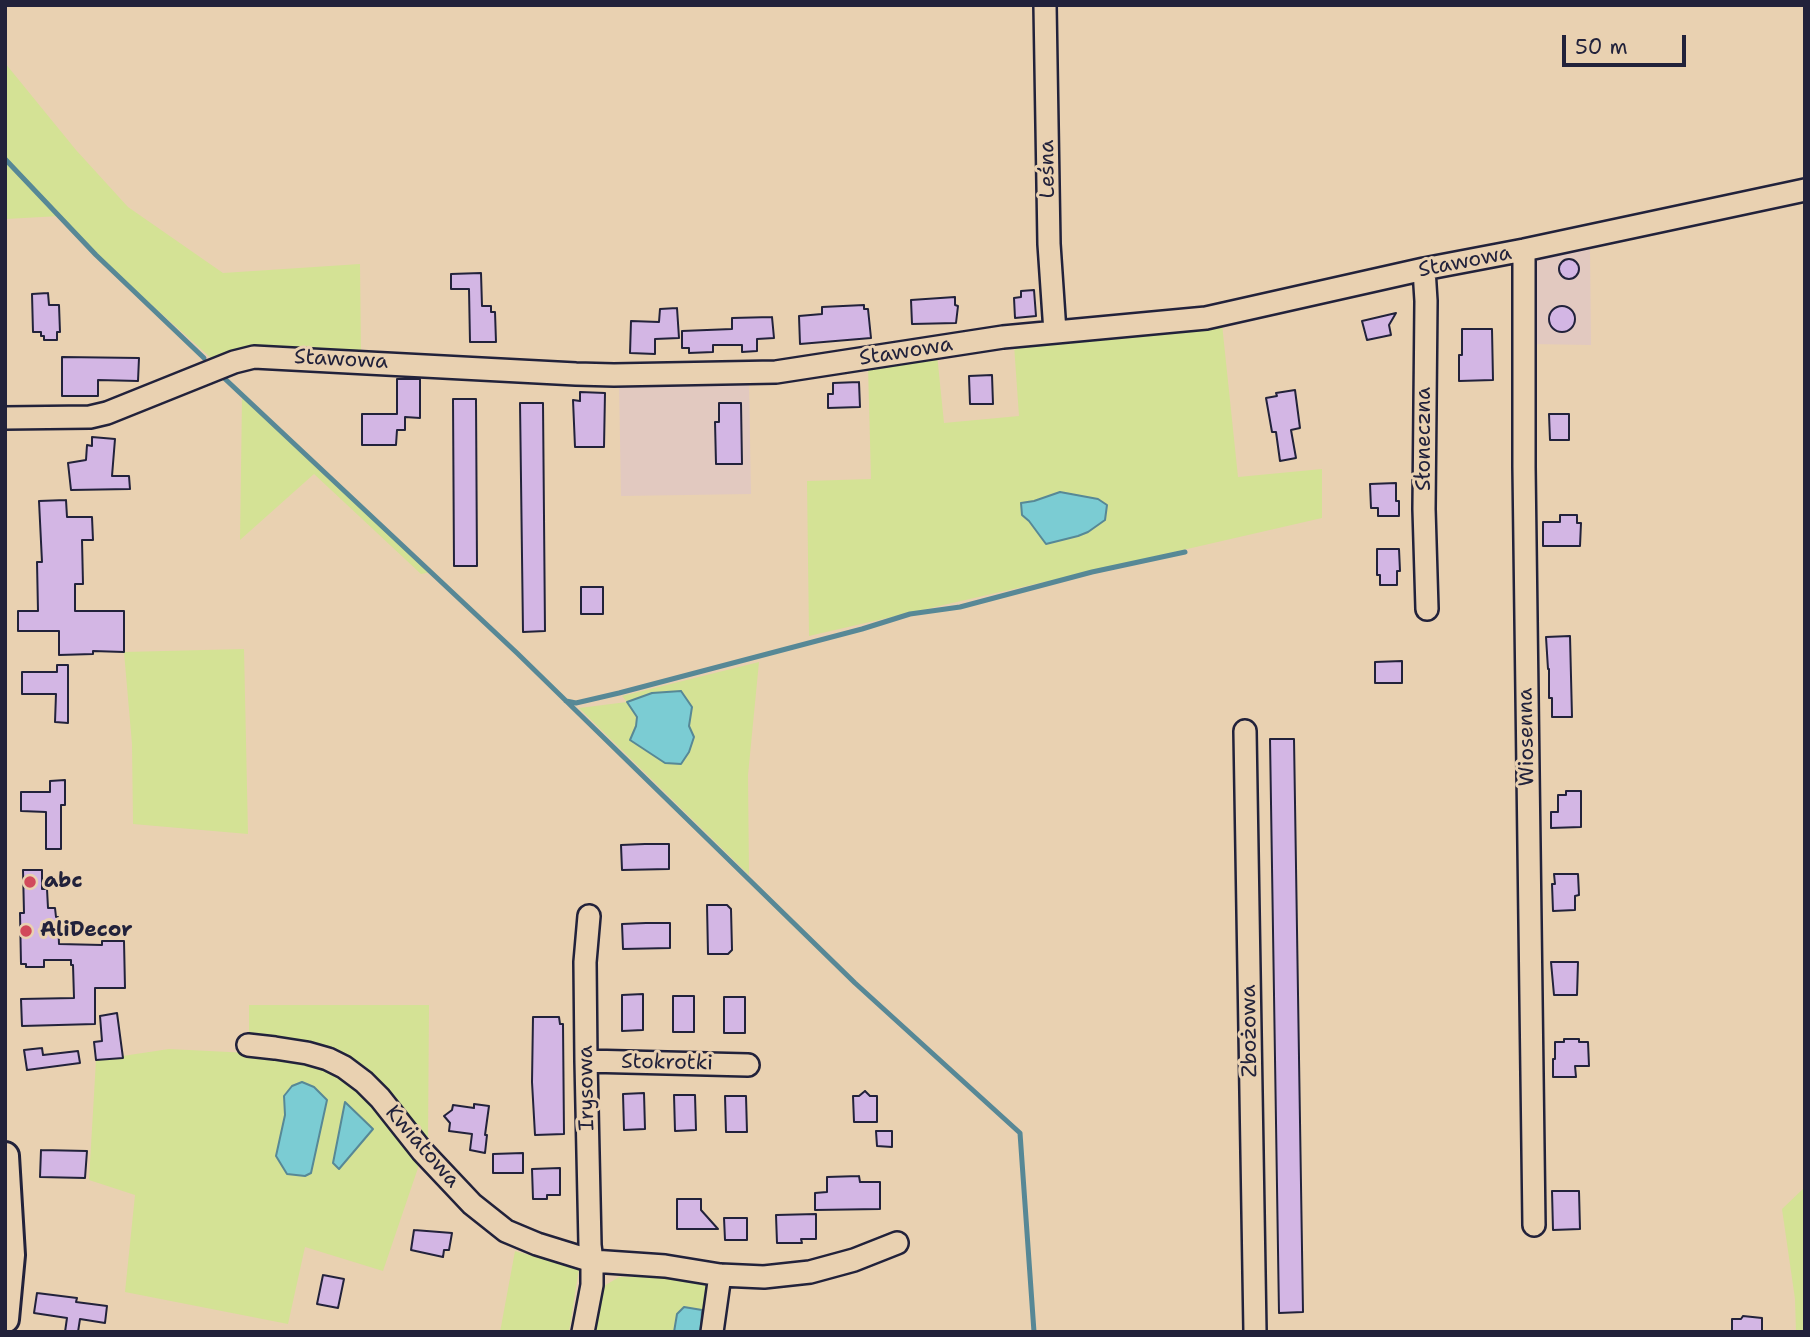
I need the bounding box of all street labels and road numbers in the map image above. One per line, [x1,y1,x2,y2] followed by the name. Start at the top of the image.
[1035,139,1061,199] street label: Leśna
[1416,241,1514,283] street label: Stawowa
[857,332,955,372] street label: Stawowa
[293,345,389,375] street label: Stawowa
[1412,387,1438,491] street label: Słoneczna
[1514,687,1540,787] street label: Wiosenna
[1237,984,1263,1078] street label: Zbożowa
[574,1045,600,1131] street label: Irysowa
[621,1050,713,1076] street label: Stokrotki
[379,1101,465,1193] street label: Kwiatowa

